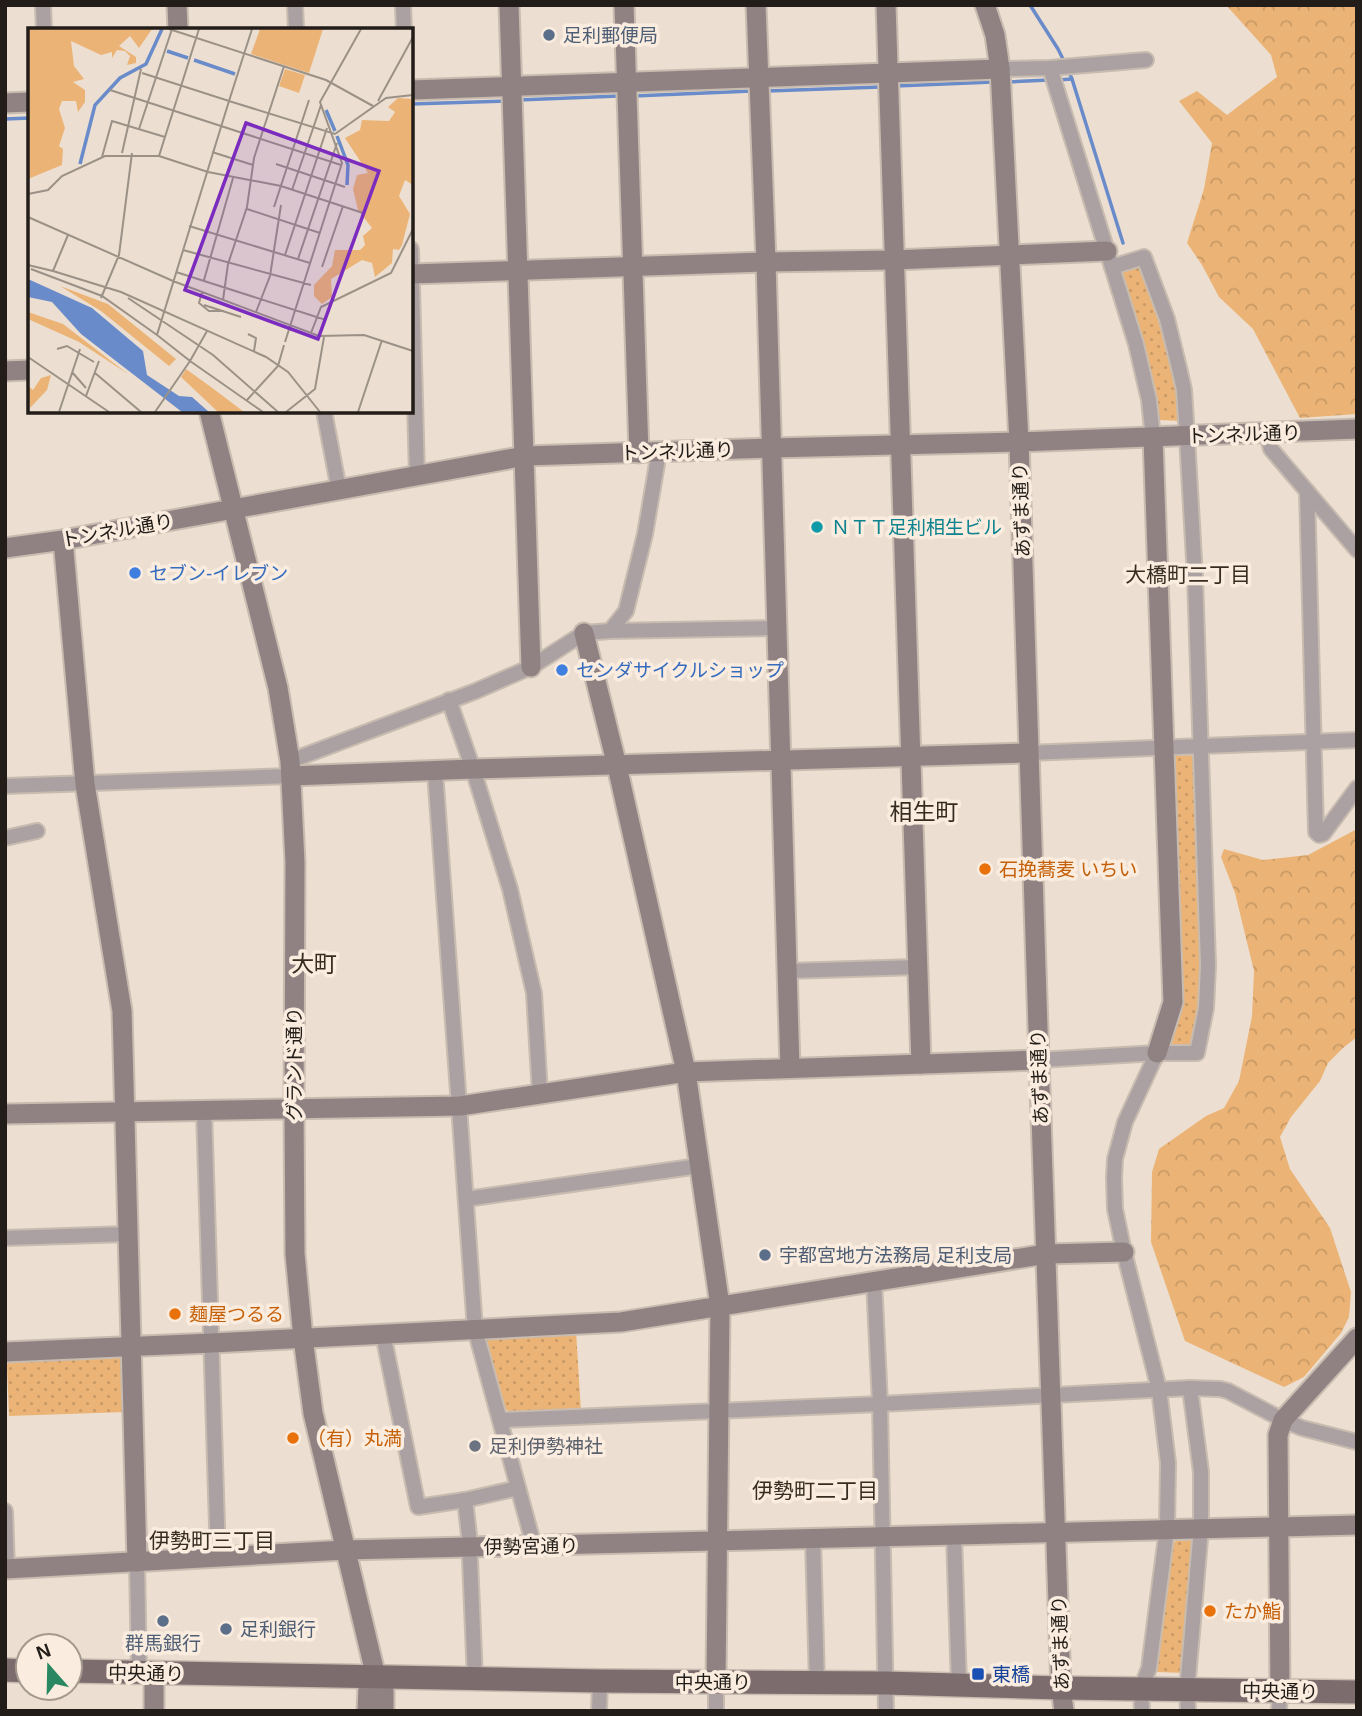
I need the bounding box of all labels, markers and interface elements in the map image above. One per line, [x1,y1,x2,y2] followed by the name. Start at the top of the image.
[563,25,658,46] place label: 足利郵便局
[541,27,557,43] marker: 足利郵便局
[28,28,413,413] inset map
[1187,422,1301,447] street label: トンネル通り
[620,439,734,464] street label: トンネル通り
[1009,462,1034,558] street label: あずま通り
[59,510,175,551] street label: トンネル通り
[831,517,1002,538] place label: ＮＴＴ足利相生ビル
[809,519,825,535] marker: ＮＴＴ足利相生ビル
[149,563,288,584] place label: セブン-イレブン
[1125,563,1251,586] district label: 大橋町二丁目
[127,565,143,581] marker: セブン-イレブン
[576,660,784,681] place label: センダサイクルショップ
[554,662,570,678] marker: センダサイクルショップ
[890,799,959,825] district label: 相生町
[999,859,1137,880] place label: 石挽蕎麦 いちい
[977,861,993,877] marker: 石挽蕎麦 いちい
[291,951,337,977] district label: 大町
[284,1007,305,1121] street label: グランド通り
[1027,1029,1052,1125] street label: あずま通り
[779,1245,1012,1266] place label: 宇都宮地方法務局 足利支局
[757,1247,773,1263] marker: 宇都宮地方法務局 足利支局
[189,1304,284,1325] place label: 麺屋つるる
[167,1306,183,1322] marker: 麺屋つるる
[307,1428,402,1449] place label: （有）丸満
[285,1430,301,1446] marker: （有）丸満
[489,1436,603,1457] place label: 足利伊勢神社
[467,1438,483,1454] marker: 足利伊勢神社
[752,1479,878,1502] district label: 伊勢町二丁目
[149,1529,275,1552] district label: 伊勢町三丁目
[483,1535,579,1558] street label: 伊勢宮通り
[1048,1595,1073,1691] street label: あずま通り
[1224,1601,1281,1622] place label: たか鮨
[1202,1603,1218,1619] marker: たか鮨
[155,1613,171,1629] marker: 群馬銀行
[240,1619,316,1640] place label: 足利銀行
[218,1621,234,1637] marker: 足利銀行
[14,1632,84,1702] north arrow
[125,1633,201,1654] place label: 群馬銀行
[33,1639,53,1664] text: N
[108,1662,184,1685] street label: 中央通り
[992,1664,1030,1685] place label: 東橋
[970,1666,986,1682] marker: 東橋
[675,1672,751,1693] street label: 中央通り
[1242,1680,1318,1703] street label: 中央通り

